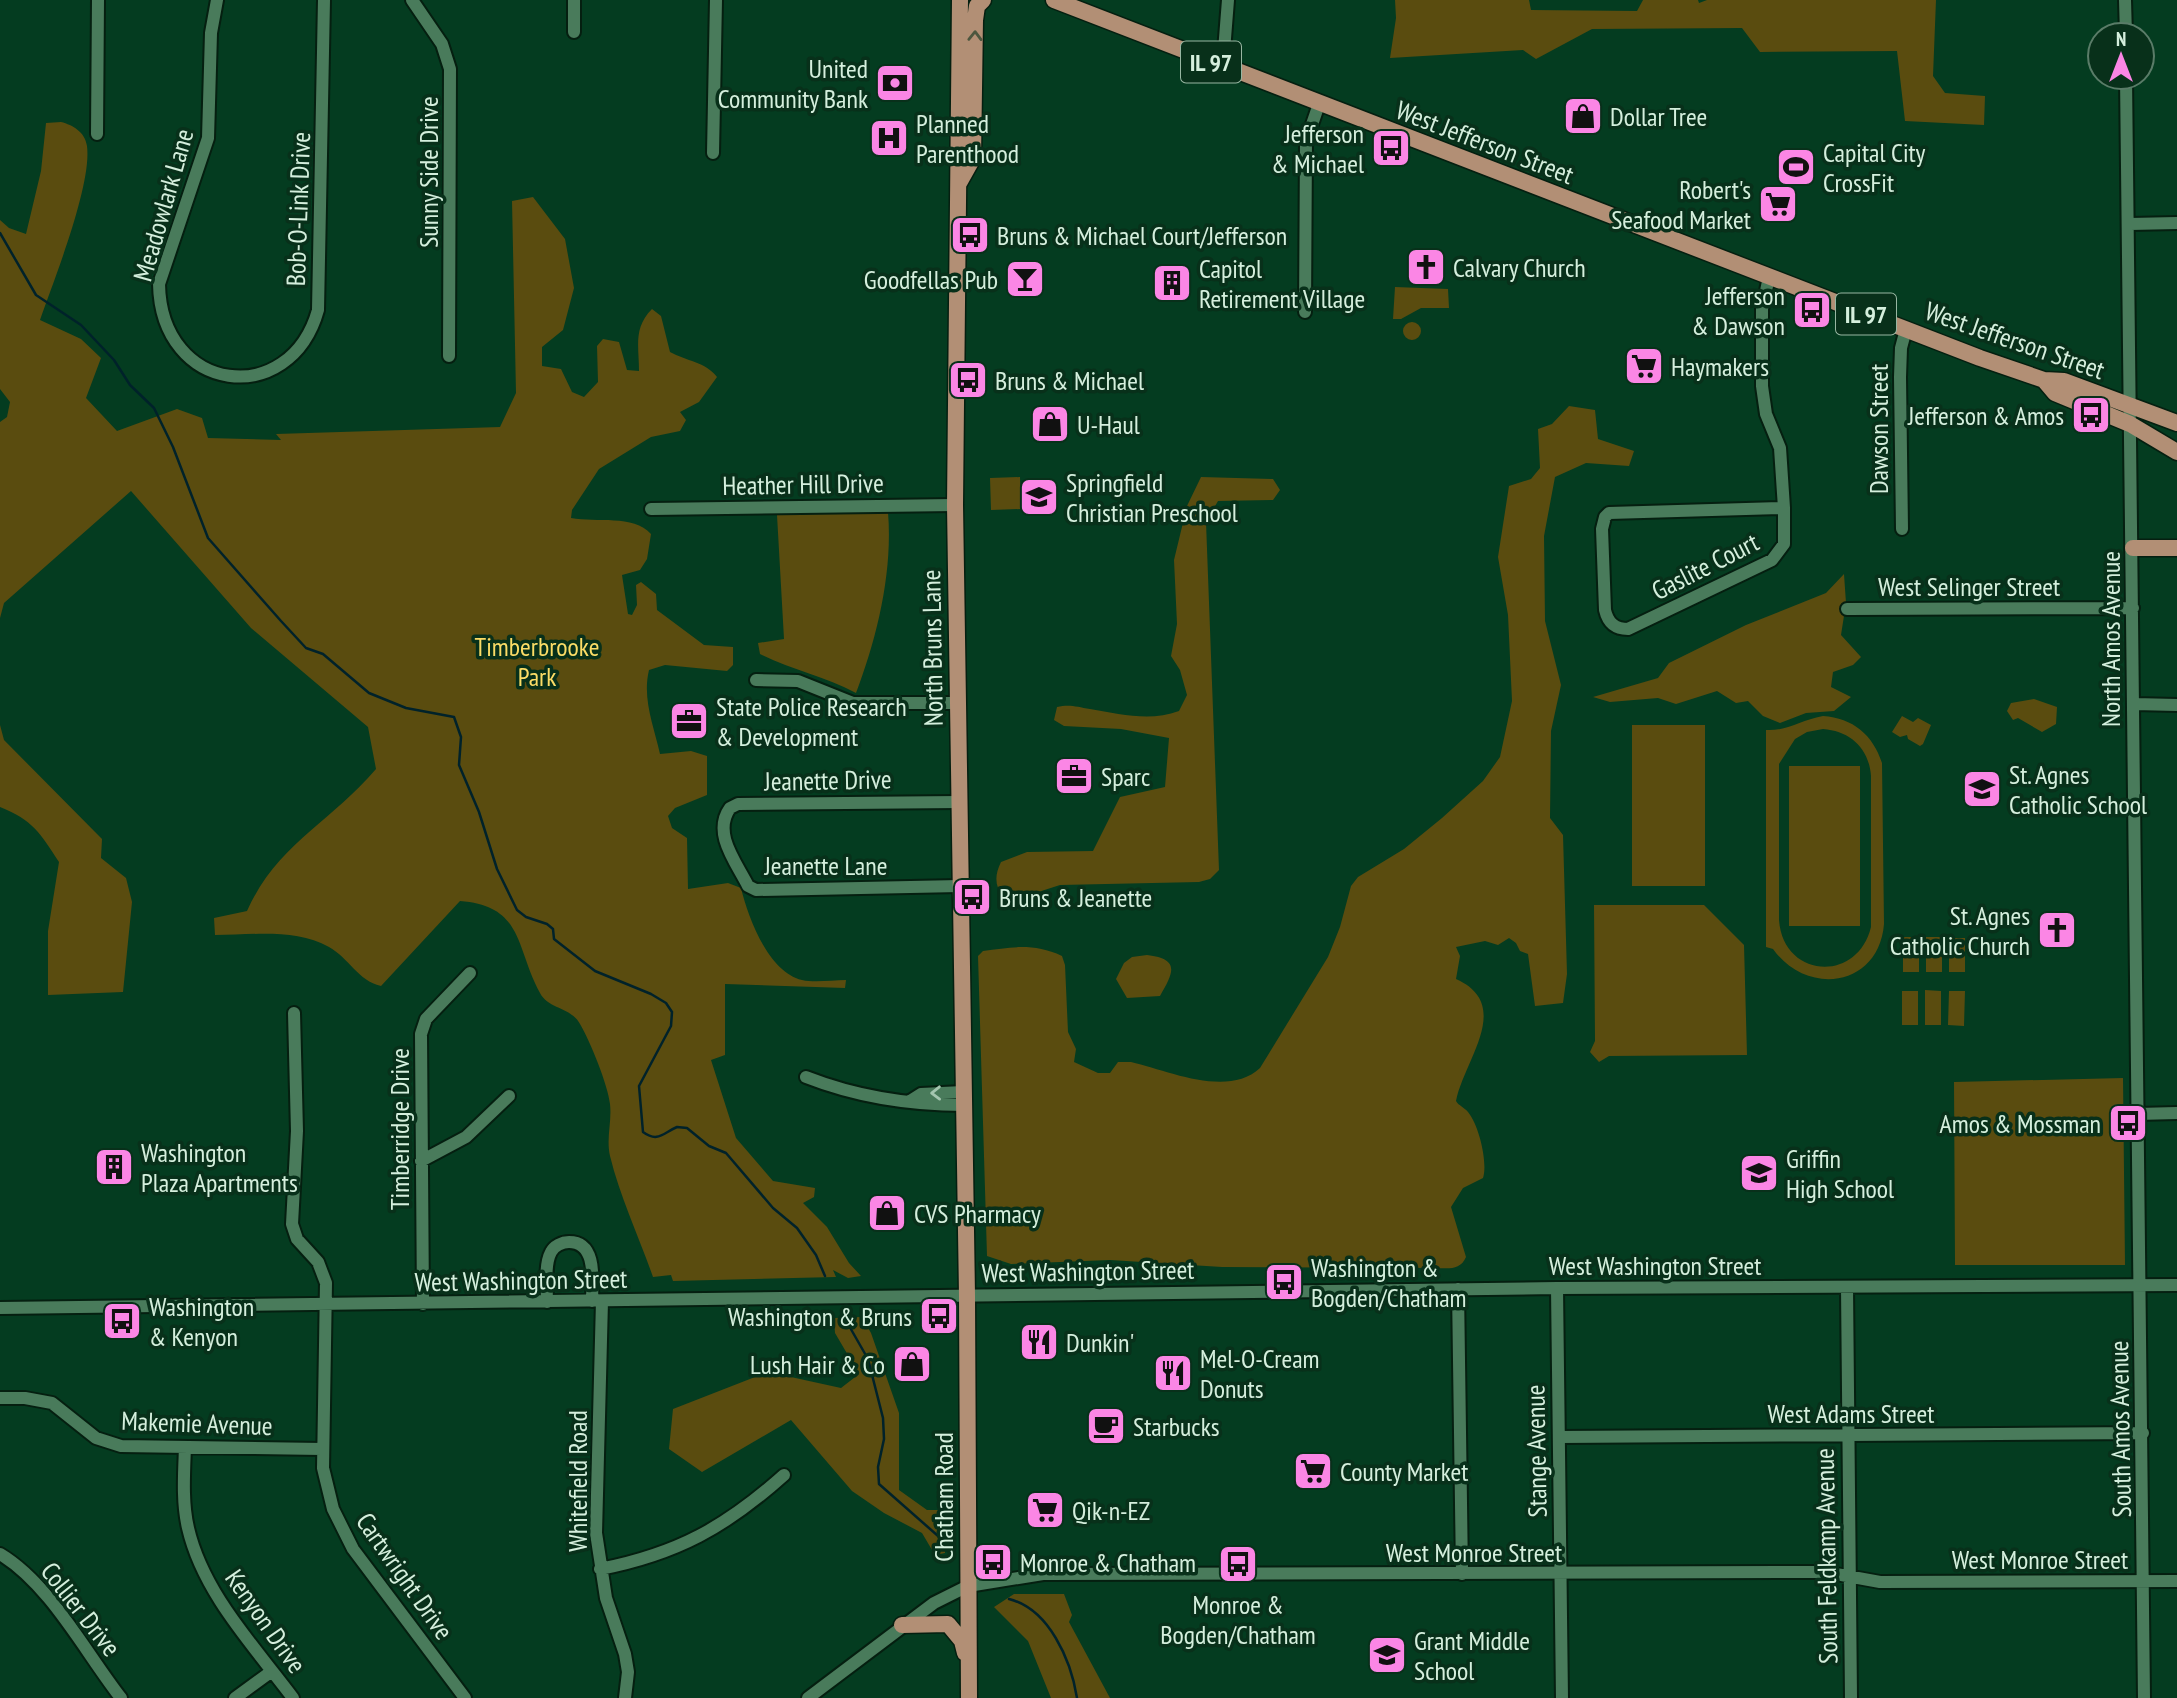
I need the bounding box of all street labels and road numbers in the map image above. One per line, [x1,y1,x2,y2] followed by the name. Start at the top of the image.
[1181,42,1241,82] road number: IL 97
[1392,93,1578,191] street label: West Jefferson Street
[412,96,445,248] street label: Sunny Side Drive
[126,125,200,285] street label: Meadowlark Lane
[279,131,317,287] street label: Bob-O-Link Drive
[1836,293,1896,334] road number: IL 97
[1921,294,2109,386] street label: West Jefferson Street
[1862,364,1895,494] street label: Dawson Street
[722,466,884,502] street label: Heather Hill Drive
[1646,525,1764,607] street label: Gaslite Court
[2094,551,2127,727] street label: North Amos Avenue
[914,570,950,726] street label: North Bruns Lane
[1878,570,2060,603] street label: West Selinger Street
[763,762,892,798] street label: Jeanette Drive
[764,849,887,882] street label: Jeanette Lane
[383,1048,416,1210] street label: Timberridge Drive
[1549,1249,1761,1282] street label: West Washington Street
[981,1253,1195,1289] street label: West Washington Street
[414,1262,628,1298] street label: West Washington Street
[2102,1340,2138,1518] street label: South Amos Avenue
[1518,1384,1554,1518] street label: Stange Avenue
[1767,1397,1935,1430] street label: West Adams Street
[121,1404,273,1442] street label: Makemie Avenue
[561,1410,594,1552] street label: Whitefield Road
[927,1432,960,1562] street label: Chatham Road
[1808,1448,1844,1664] street label: South Feldkamp Avenue
[349,1506,461,1646] street label: Cartwright Drive
[1386,1536,1562,1569] street label: West Monroe Street
[1952,1543,2128,1576] street label: West Monroe Street
[34,1555,128,1663] street label: Collier Drive
[218,1563,314,1679] street label: Kenyon Drive

